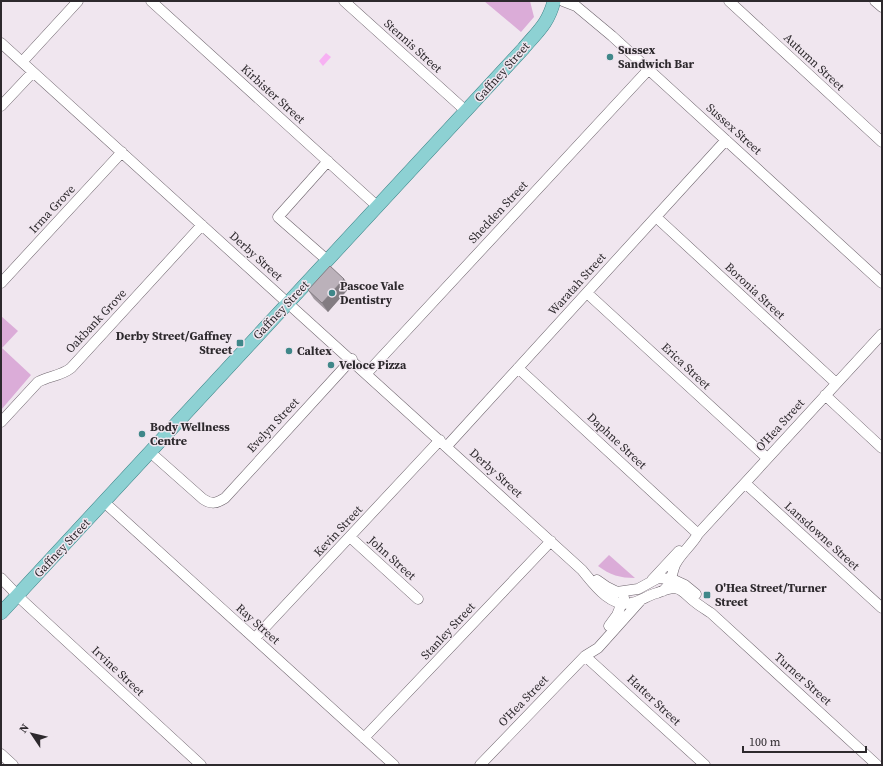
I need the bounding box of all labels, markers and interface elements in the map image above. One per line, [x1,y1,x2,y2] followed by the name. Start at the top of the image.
[380,16,446,76] street label: Stennis Street
[780,30,848,94] street label: Autumn Street
[471,39,533,105] street label: Gaffney Street
[618,42,695,72] place label: Sussex Sandwich Bar
[605,52,615,62] marker: Sussex Sandwich Bar
[237,61,309,127] street label: Kirbister Street
[703,100,765,158] street label: Sussex Street
[465,177,531,247] street label: Shedden Street
[25,181,79,237] street label: Irma Grove
[226,228,286,284] street label: Derby Street
[545,249,609,319] street label: Waratah Street
[722,259,788,323] street label: Boronia Street
[249,277,313,343] street label: Gaffney Street
[340,278,404,308] place label: Pascoe Vale Dentistry
[62,285,130,357] street label: Oakbank Grove
[327,288,337,298] marker: Pascoe Vale Dentistry
[116,328,233,358] place label: Derby Street/Gaffney Street
[235,338,245,348] marker: Derby Street/Gaffney Street
[658,339,714,393] street label: Erica Street
[297,343,332,359] place label: Caltex
[284,346,294,356] marker: Caltex
[339,357,407,373] place label: Veloce Pizza
[326,360,336,370] marker: Veloce Pizza
[243,394,303,456] street label: Evelyn Street
[752,395,808,455] street label: O'Hea Street
[584,409,650,473] street label: Daphne Street
[150,419,230,449] place label: Body Wellness Centre
[137,429,147,439] marker: Body Wellness Centre
[466,445,526,501] street label: Derby Street
[781,498,863,574] street label: Lansdowne Street
[310,502,366,560] street label: Kevin Street
[30,515,94,581] street label: Gaffney Street
[364,532,419,584] street label: John Street
[715,580,827,610] place label: O'Hea Street/Turner Street
[702,590,712,600] marker: O'Hea Street/Turner Street
[417,599,479,663] street label: Stanley Street
[233,600,283,648] street label: Ray Street
[88,642,148,700] street label: Irvine Street
[771,649,835,709] street label: Turner Street
[624,671,684,729] street label: Hatter Street
[495,672,552,730] street label: O'Hea Street
[12,714,52,754] north arrow
[16,721,33,736] text: N
[743,728,866,754] scale bar
[749,734,781,750] text: 100 m

